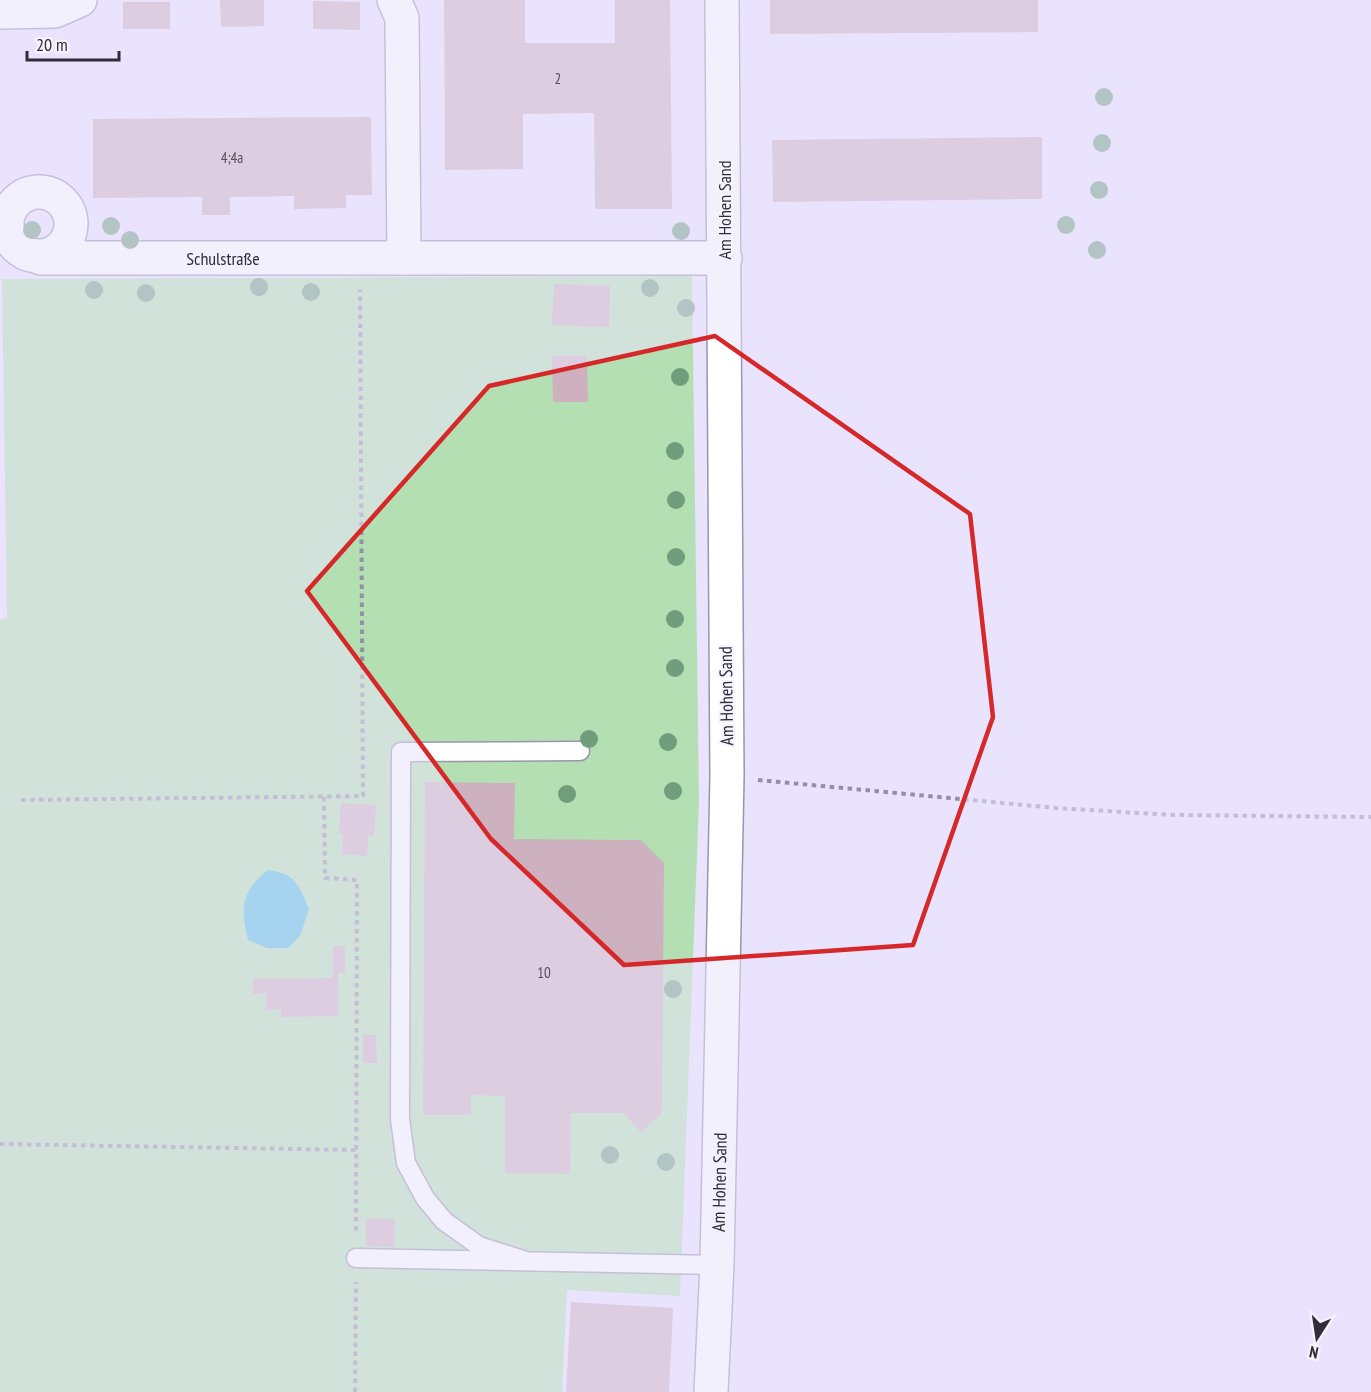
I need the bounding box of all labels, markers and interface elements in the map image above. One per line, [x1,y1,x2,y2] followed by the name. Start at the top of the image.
[27,24,118,62] scale bar
[36,33,68,56] text: 20 m
[555,69,561,88] house number: 2
[221,148,243,167] house number: 4;4a
[713,160,736,260] street label: Am Hohen Sand
[186,247,260,270] street label: Schulstraße
[714,646,738,746] street label: Am Hohen Sand
[537,963,551,982] house number: 10
[706,1132,731,1232] street label: Am Hohen Sand
[1287,1308,1347,1368] north arrow
[1308,1342,1320,1363] text: N

